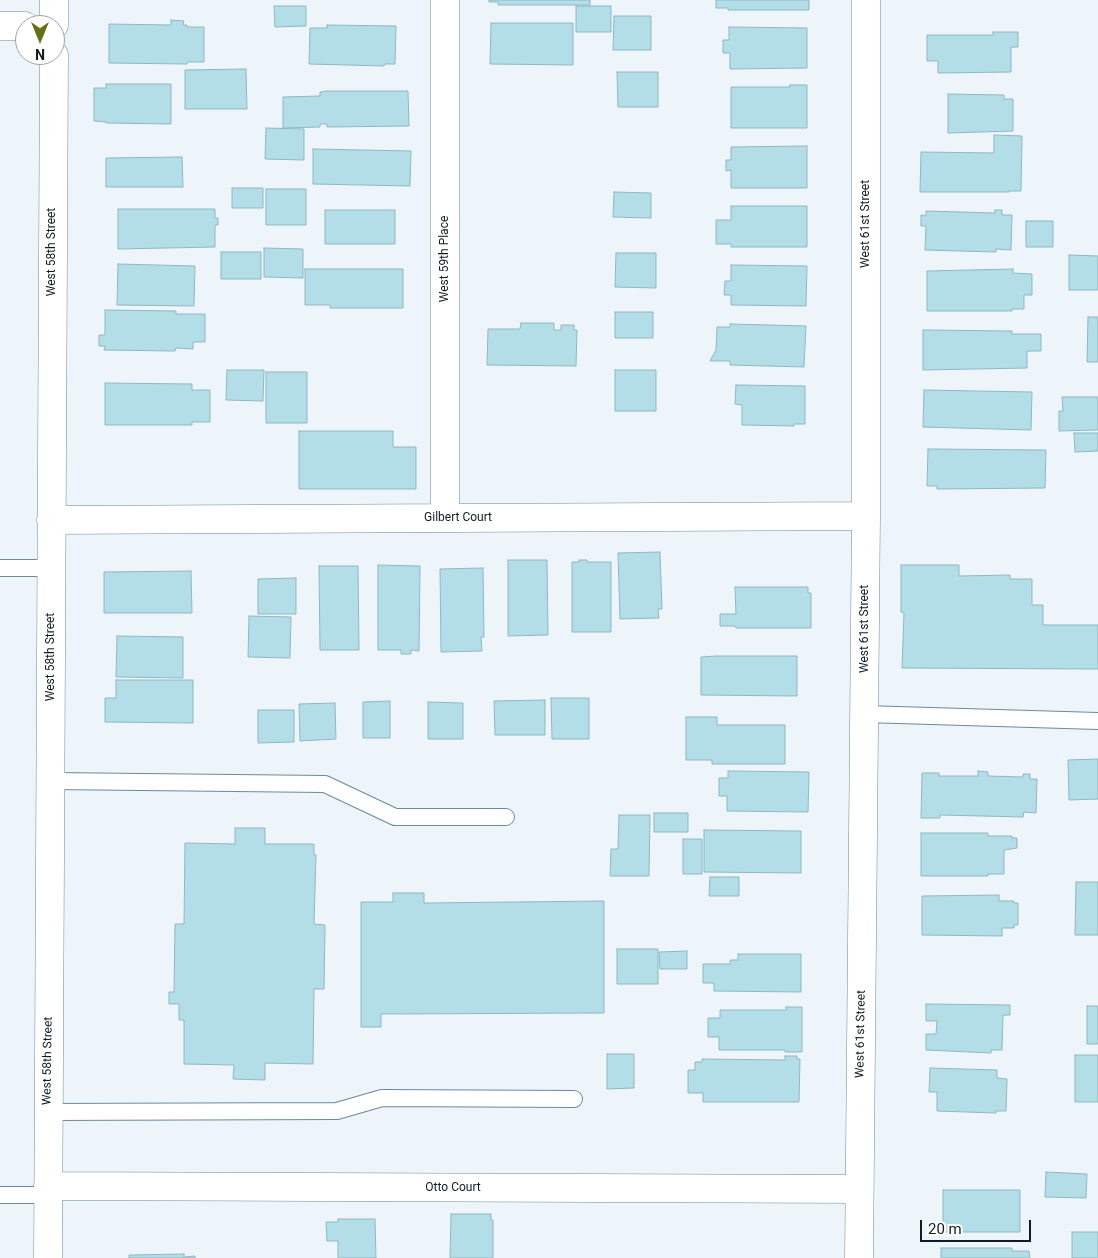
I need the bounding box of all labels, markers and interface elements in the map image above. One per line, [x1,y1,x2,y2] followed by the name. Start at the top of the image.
[15,15,65,65] north arrow
[35,46,45,62] text: N
[859,180,873,268] street label: West 61st Street
[45,208,59,296] street label: West 58th Street
[438,216,452,302] street label: West 59th Place
[424,511,492,525] street label: Gilbert Court
[858,585,872,673] street label: West 61st Street
[44,613,58,701] street label: West 58th Street
[853,990,869,1078] street label: West 61st Street
[40,1017,56,1105] street label: West 58th Street
[425,1181,481,1195] street label: Otto Court
[923,1210,1034,1242] scale bar
[928,1220,962,1238] text: 20 m

